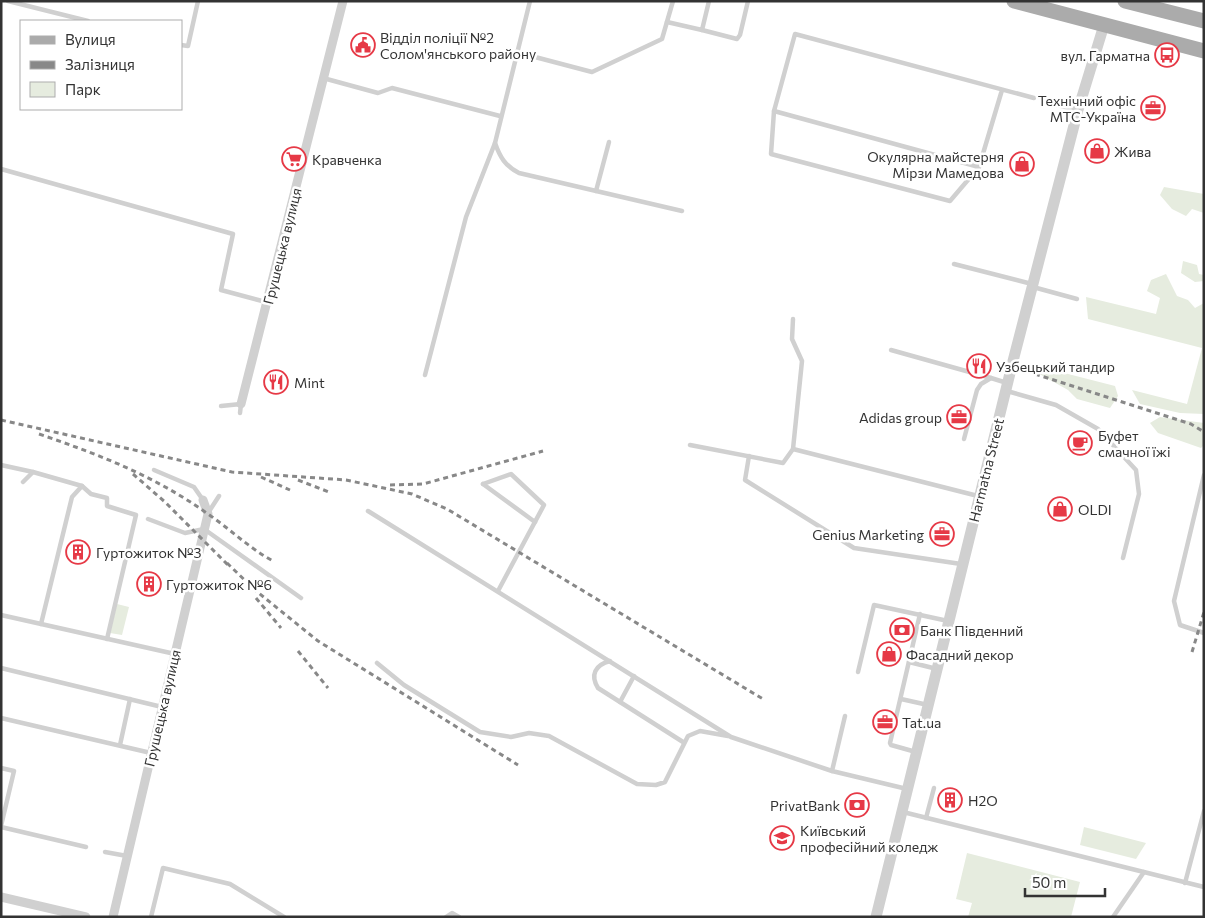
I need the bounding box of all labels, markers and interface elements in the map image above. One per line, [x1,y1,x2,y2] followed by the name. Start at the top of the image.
[20,20,182,110] legend
[380,29,536,62] place label: Відділ поліції №2 Солом'янського району
[65,30,116,48] text: Вулиця
[350,32,376,58] public building icon: Відділ поліції №2 Солом'янського району
[1154,42,1180,68] bus stop icon: вул. Гарматна
[1061,47,1150,64] place label: вул. Гарматна
[65,55,135,73] text: Залізниця
[65,80,101,98] text: Парк
[1038,92,1136,125] place label: Технічний офіс МТС-Україна
[1140,95,1166,121] office icon: Технічний офіс МТС-Україна
[1084,138,1110,164] shop icon: Жива
[1114,143,1151,160] place label: Жива
[281,146,307,172] supermarket icon: Кравченка
[867,148,1004,181] place label: Окулярна майстерня Мірзи Мамедова
[312,151,382,168] place label: Кравченка
[1009,151,1035,177] shop icon: Окулярна майстерня Мірзи Мамедова
[259,186,305,306] street label: Грушецька вулиця
[966,353,992,379] restaurant icon: Узбецький тандир
[996,358,1115,375] place label: Узбецький тандир
[263,369,289,395] restaurant icon: Mint
[294,374,325,391] place label: Mint
[946,404,972,430] office icon: Adidas group
[859,409,942,426] place label: Adidas group
[965,416,1007,524] street label: Harmatna Street
[1098,427,1171,460] place label: Буфет смачної їжі
[1067,430,1093,456] cafe icon: Буфет смачної їжі
[1047,496,1073,522] shop icon: OLDI
[1078,501,1112,518] place label: OLDI
[929,521,955,547] office icon: Genius Marketing
[812,526,924,543] place label: Genius Marketing
[65,539,91,565] building icon: Гуртожиток №3
[96,544,201,561] place label: Гуртожиток №3
[136,571,162,597] building icon: Гуртожиток №6
[166,576,272,593] place label: Гуртожиток №6
[889,617,915,643] bank icon: Банк Південний
[920,622,1023,639] place label: Банк Південний
[876,641,902,667] shop icon: Фасадний декор
[906,646,1014,663] place label: Фасадний декор
[140,648,184,768] street label: Грушецька вулиця
[872,709,898,735] office icon: Tat.ua
[902,714,941,731] place label: Tat.ua
[937,787,963,813] building icon: H2O
[844,792,870,818] bank icon: PrivatBank
[968,792,998,809] place label: H2O
[770,797,840,814] place label: PrivatBank
[800,822,938,855] place label: Київський професійний коледж
[769,825,795,851] school or university icon: Київський професійний коледж
[1025,866,1105,898] scale bar
[1032,873,1066,891] text: 50 m

